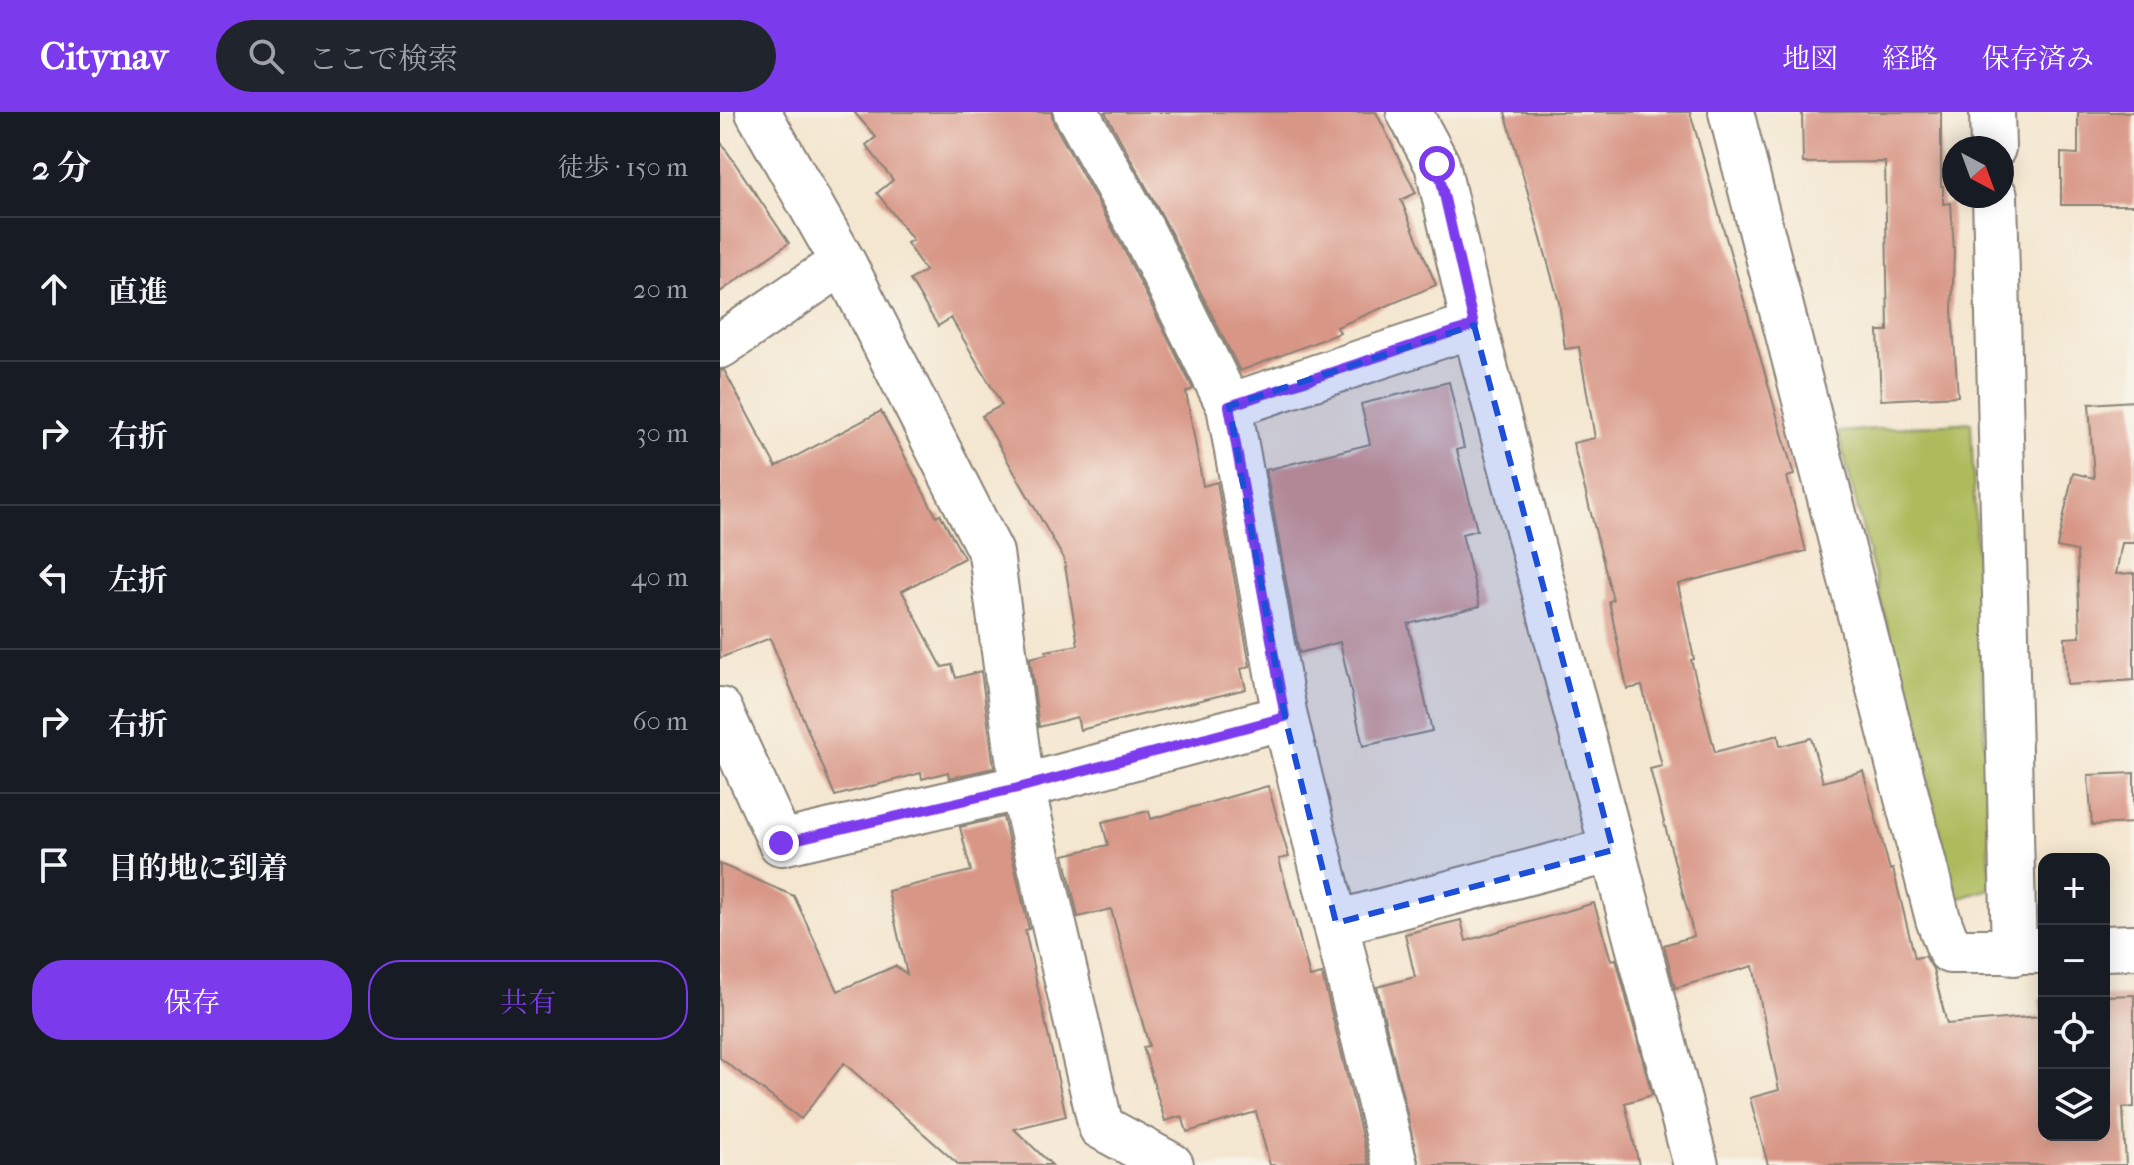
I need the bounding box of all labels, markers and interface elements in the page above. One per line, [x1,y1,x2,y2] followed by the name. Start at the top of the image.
[216,20,776,92] search box
[40,34,168,79] text: Citynav
[244,34,288,78] icon: search
[308,42,458,77] text: ここで検索
[1782,42,1838,75] text: 地図
[1882,42,1938,75] text: 経路
[1982,42,2094,75] text: 保存済み
[1942,136,2014,208] north arrow
[1419,146,1455,182] route start
[32,148,91,188] text: 2 分
[558,152,688,183] text: 徒歩 · 150 m
[32,267,76,311] icon: ahead
[633,274,688,305] text: 20 m
[108,275,168,310] text: 直進
[32,411,76,455] icon: right
[636,418,688,449] text: 30 m
[108,419,168,454] text: 右折
[32,555,76,599] icon: left
[631,562,688,593] text: 40 m
[108,563,168,598] text: 左折
[32,699,76,743] icon: right
[632,706,688,737] text: 60 m
[108,707,168,742] text: 右折
[763,825,799,861] route end
[32,843,76,887] icon: arrive
[108,851,288,886] text: 目的地に到着
[2038,853,2110,1141] map controls
[2038,853,2110,925] button: +
[2038,925,2110,997] button: −
[32,960,352,1040] button: 保存
[368,960,688,1040] button: 共有
[2038,997,2110,1069] button: locate
[2038,1069,2110,1141] button: layers

